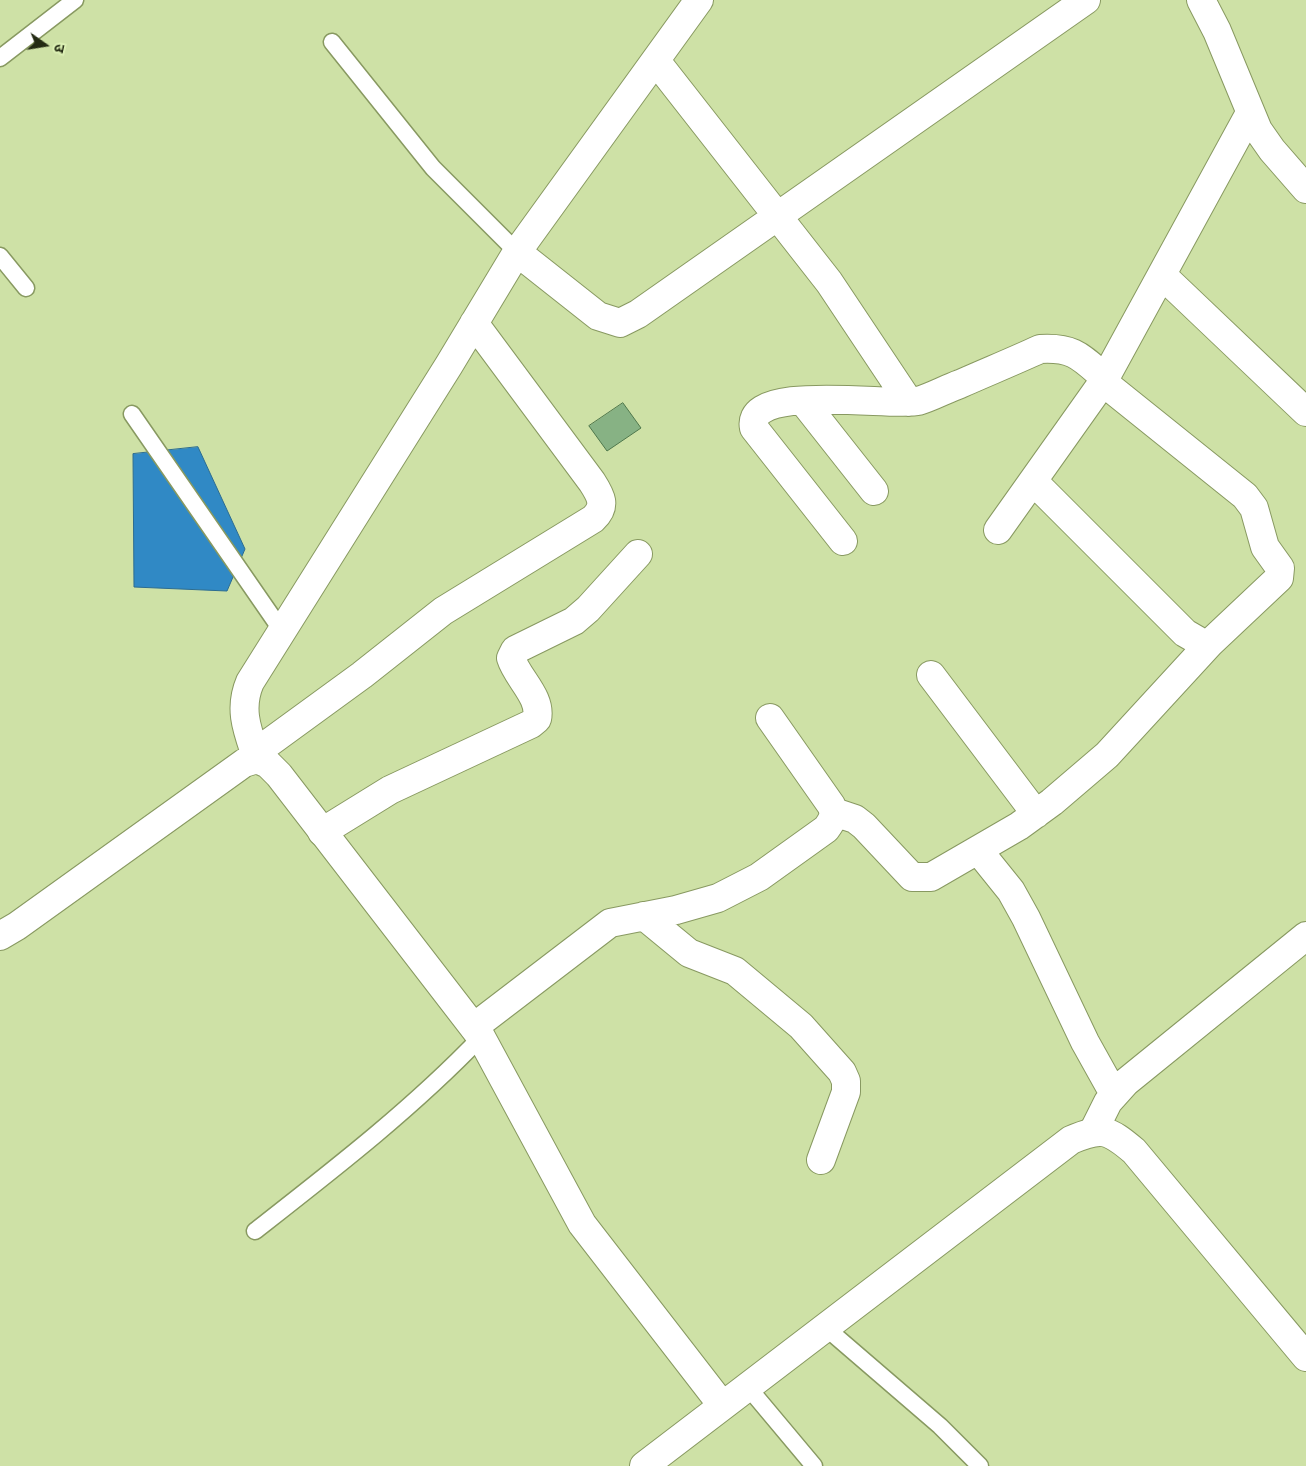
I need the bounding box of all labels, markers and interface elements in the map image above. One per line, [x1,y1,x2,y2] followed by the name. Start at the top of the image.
[20,20,70,70] north arrow
[50,42,69,54] text: उ

